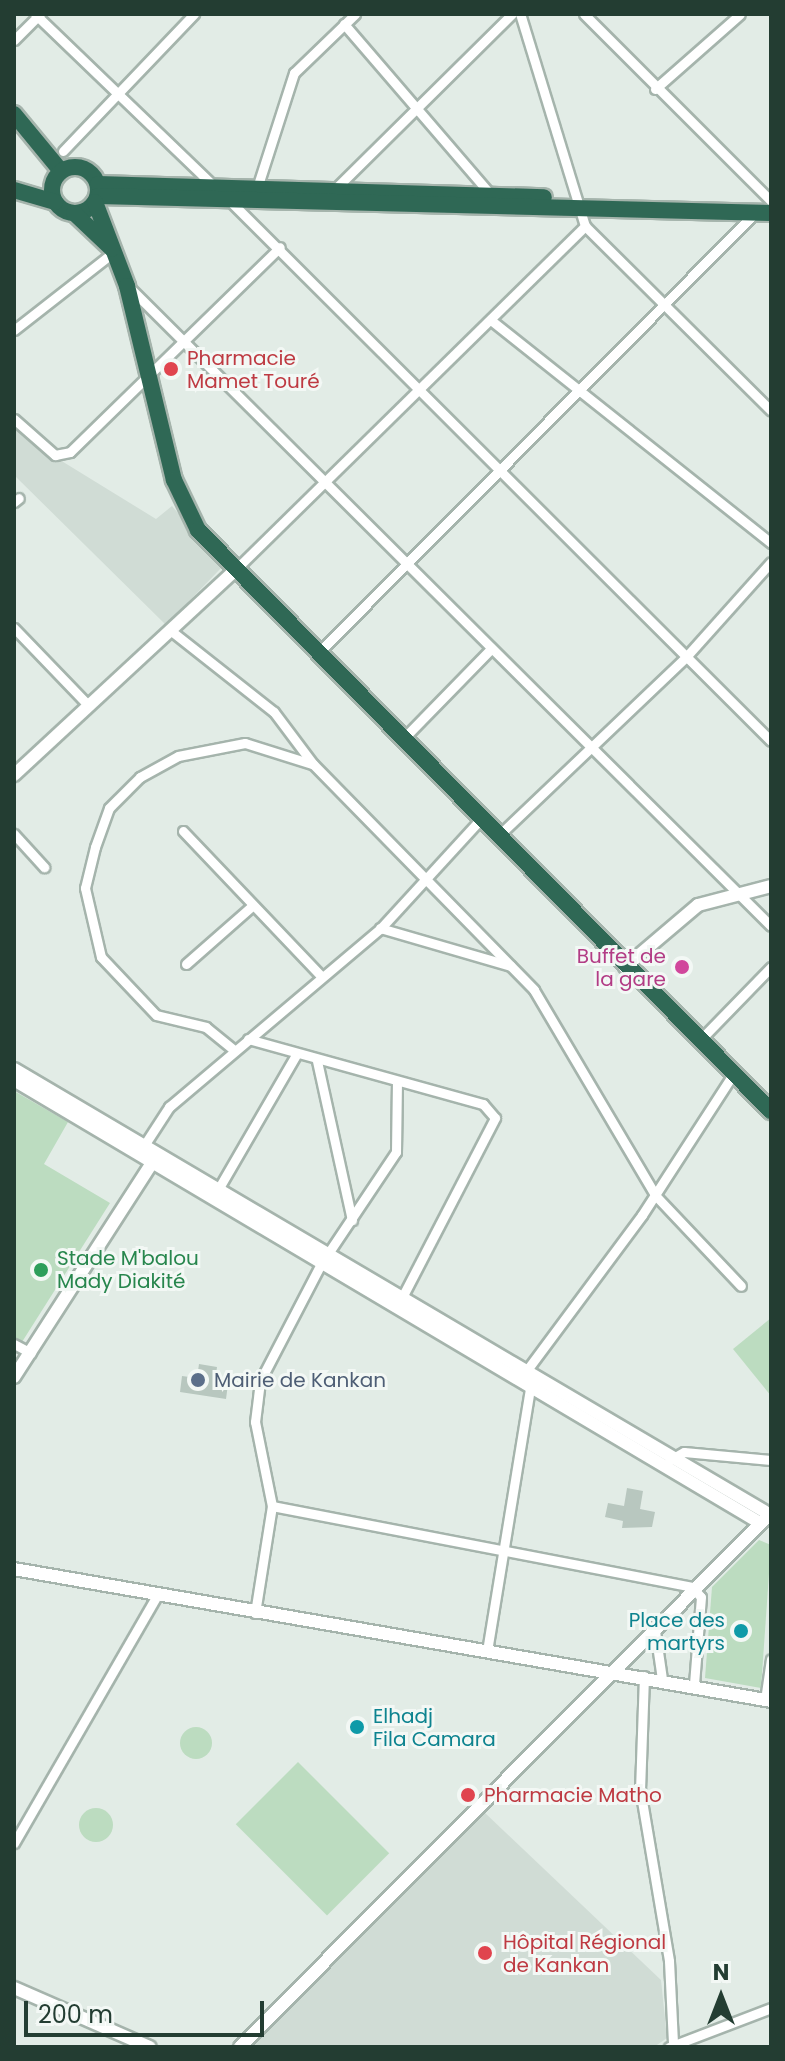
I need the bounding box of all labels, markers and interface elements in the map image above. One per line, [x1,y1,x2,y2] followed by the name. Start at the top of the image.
[187,346,320,393] place label: Pharmacie Mamet Touré
[162,360,180,378] marker: Pharmacie Mamet Touré
[577,944,666,991] place label: Buffet de la gare
[673,958,691,976] marker: Buffet de la gare
[57,1246,199,1293] place label: Stade M'balou Mady Diakité
[32,1261,50,1279] marker: Stade M'balou Mady Diakité
[214,1368,386,1392] place label: Mairie de Kankan
[189,1371,207,1389] marker: Mairie de Kankan
[629,1608,725,1655] place label: Place des martyrs
[732,1622,750,1640] marker: Place des martyrs
[373,1704,496,1751] place label: Elhadj Fila Camara
[348,1718,366,1736] marker: Elhadj Fila Camara
[484,1783,662,1807] place label: Pharmacie Matho
[459,1786,477,1804] marker: Pharmacie Matho
[503,1930,666,1977] place label: Hôpital Régional de Kankan
[474,1942,496,1964] marker: Hôpital Régional de Kankan
[681,1957,761,2037] north arrow
[713,1957,729,1988] text: N
[28,1985,268,2035] scale bar
[38,1998,113,2031] text: 200 m

